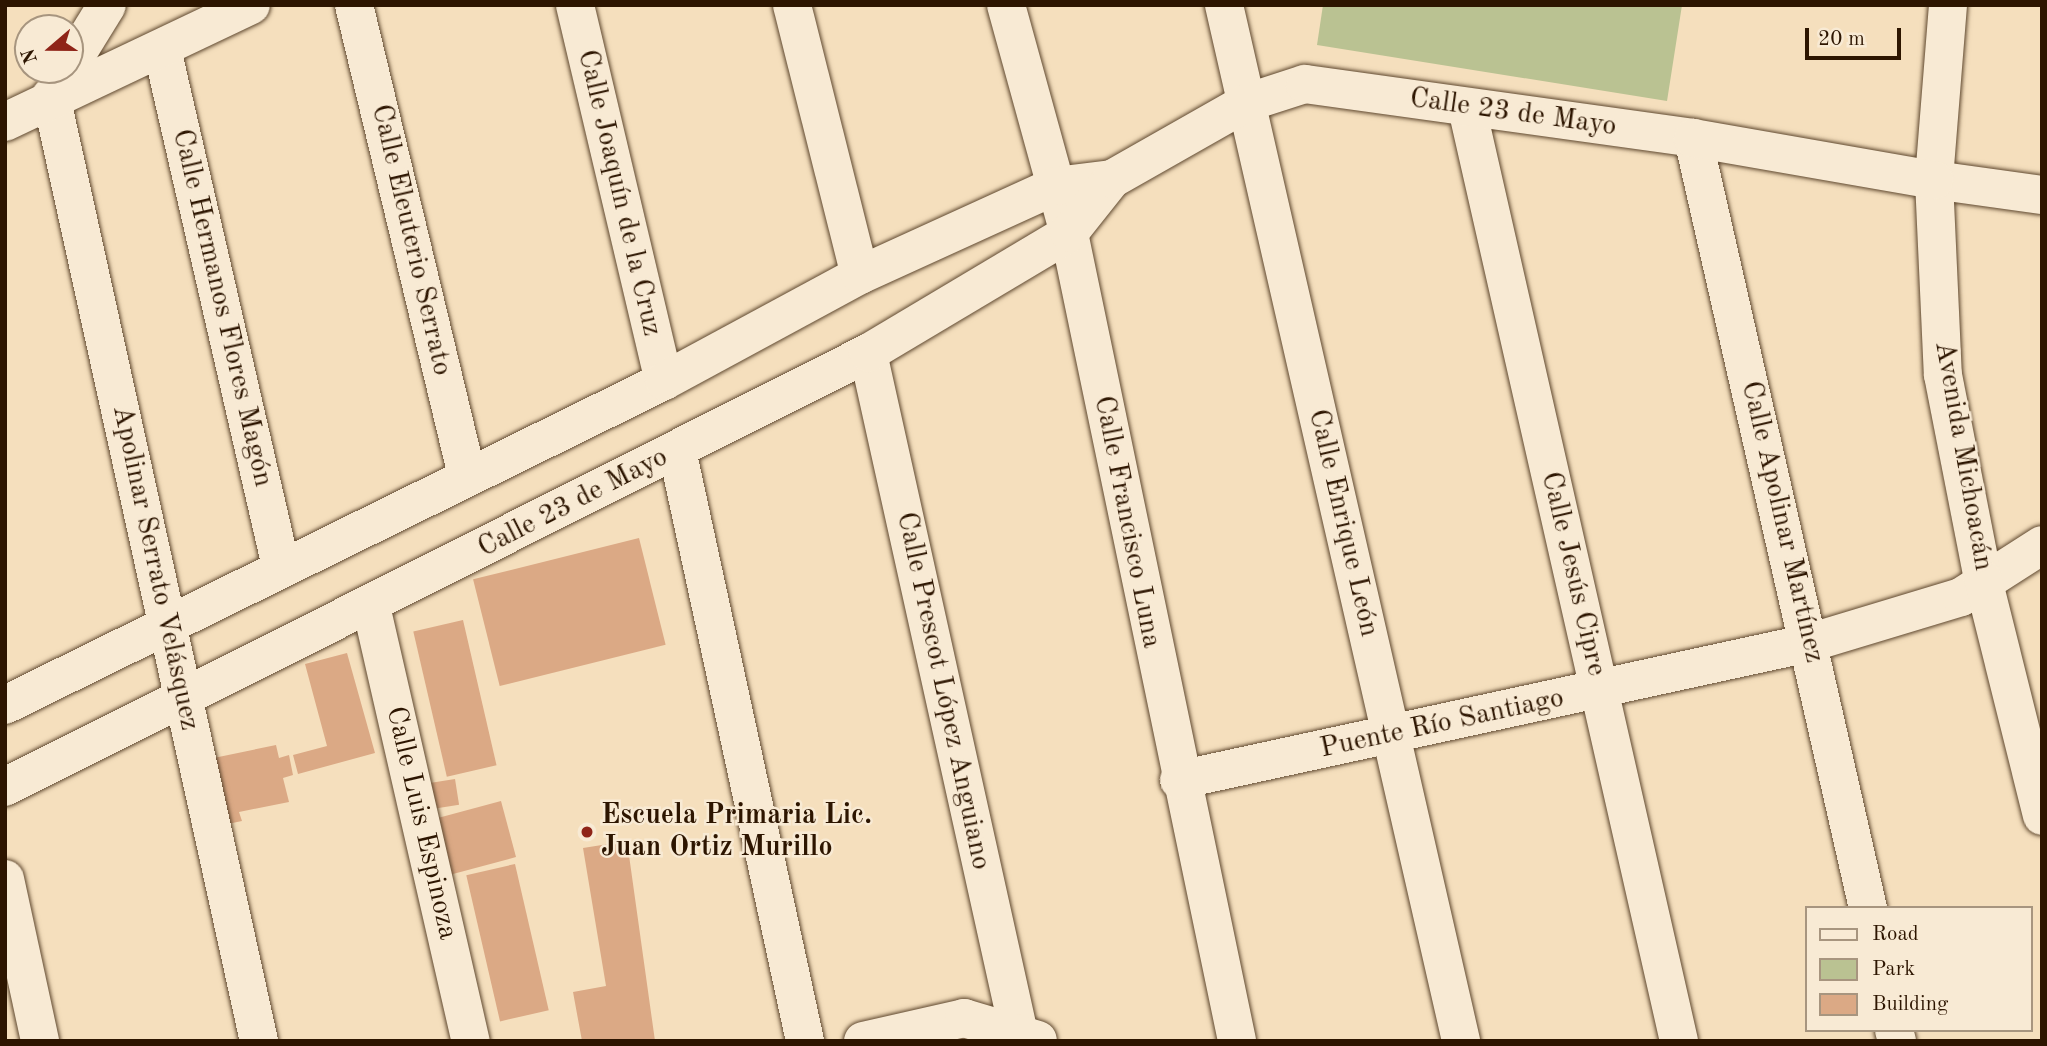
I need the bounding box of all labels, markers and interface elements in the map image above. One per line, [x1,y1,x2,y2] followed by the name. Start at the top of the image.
[14,14,84,84] north arrow
[1809,14,1905,58] scale bar
[1818,29,1865,50] text: 20 m
[19,46,42,66] text: N
[570,47,668,339] street label: Calle Joaquín de la Cruz
[1408,82,1618,144] street label: Calle 23 de Mayo
[363,101,459,379] street label: Calle Eleuterio Serrato
[164,126,280,490] street label: Calle Hermanos Flores Magón
[1926,339,2000,573] street label: Avenida Michoacán
[1733,378,1831,666] street label: Calle Apolinar Martínez
[1086,393,1168,651] street label: Calle Francisco Luna
[104,402,206,734] street label: Apolinar Serrato Velásquez
[1301,406,1385,640] street label: Calle Enrique León
[473,441,673,565] street label: Calle 23 de Mayo
[1533,469,1613,679] street label: Calle Jesús Cipre
[889,509,997,873] street label: Calle Prescot López Anguiano
[1317,682,1567,766] street label: Puente Río Santiago
[378,703,464,943] street label: Calle Luis Espinoza
[601,799,872,865] place label: Escuela Primaria Lic. Juan Ortiz Murillo
[579,824,595,840] marker: Escuela Primaria Lic. Juan Ortiz Murillo
[1806,906,2033,1032] legend
[1872,924,1919,945] text: Road
[1872,959,1915,980] text: Park
[1872,994,1948,1015] text: Building

